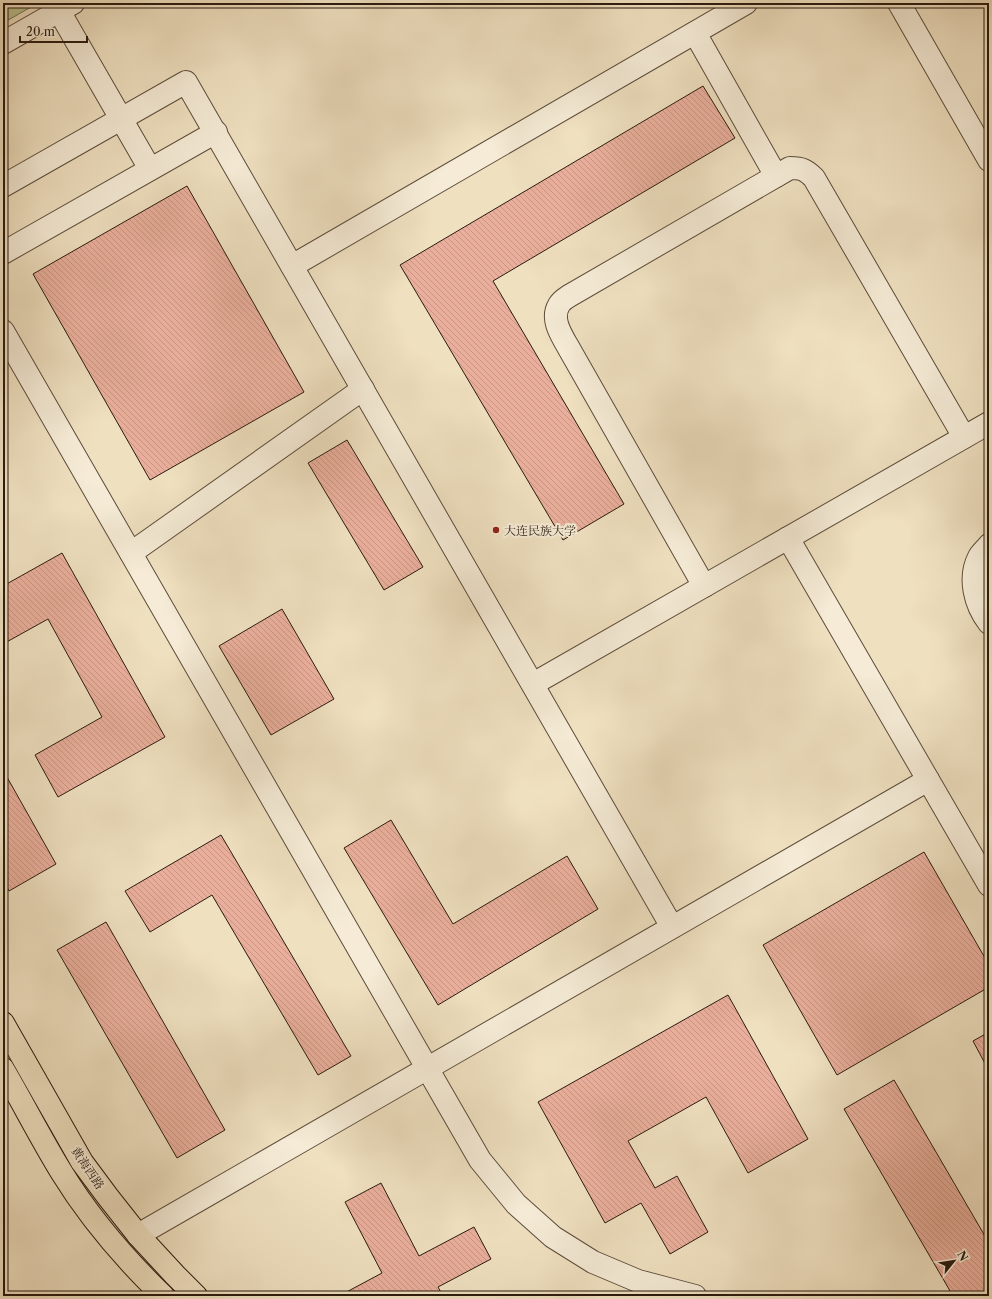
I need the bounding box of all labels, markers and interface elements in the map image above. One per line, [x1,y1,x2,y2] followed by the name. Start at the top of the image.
[20,18,87,44] scale bar
[26,24,55,39] text: 20 m
[504,523,576,538] place label: 大连民族大学
[491,525,501,535] marker: 大连民族大学
[68,1144,108,1192] street label: 黄海西路
[934,1241,974,1281] north arrow
[954,1248,971,1264] text: N

